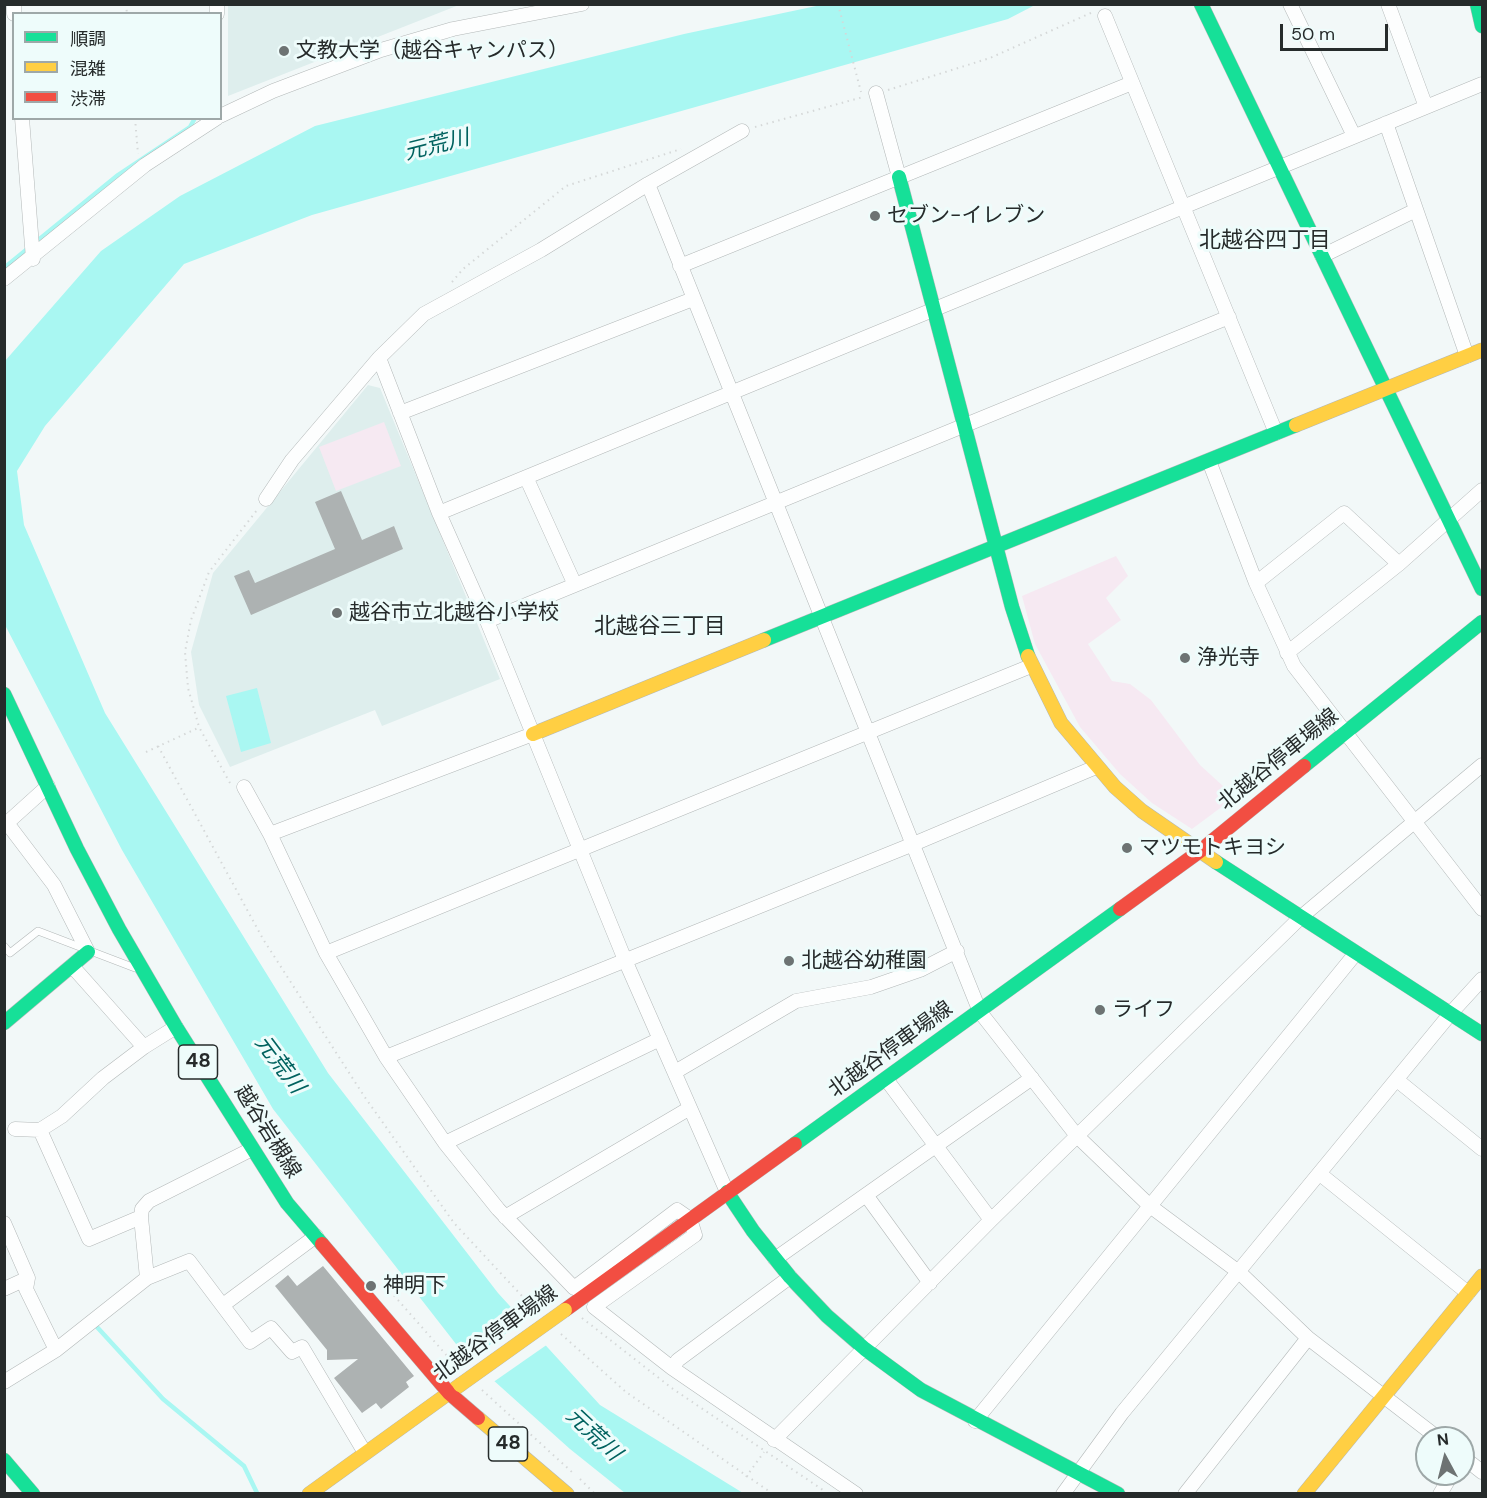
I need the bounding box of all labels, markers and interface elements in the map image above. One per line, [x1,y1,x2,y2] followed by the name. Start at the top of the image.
[12,12,222,120] legend
[1283,12,1391,50] scale bar
[1291,22,1335,46] text: 50 m
[70,27,106,51] text: 順調
[296,38,569,64] place label: 文教大学（越谷キャンパス）
[277,44,291,58] marker: 文教大学（越谷キャンパス）
[70,57,106,81] text: 混雑
[70,87,106,111] text: 渋滞
[402,125,472,167] water label: 元荒川
[887,203,1045,229] place label: セブン-イレブン
[868,209,882,223] marker: セブン-イレブン
[1199,228,1331,254] district label: 北越谷四丁目
[349,600,559,626] place label: 越谷市立北越谷小学校
[330,606,344,620] marker: 越谷市立北越谷小学校
[594,614,726,640] district label: 北越谷三丁目
[1197,645,1260,671] place label: 浄光寺
[1178,651,1192,665] marker: 浄光寺
[1214,704,1344,816] street label: 北越谷停車場線
[1139,835,1286,861] place label: マツモトキヨシ
[1120,841,1134,855] marker: マツモトキヨシ
[801,948,927,974] place label: 北越谷幼稚園
[782,954,796,968] marker: 北越谷幼稚園
[824,997,958,1103] street label: 北越谷停車場線
[1112,997,1175,1023] place label: ライフ
[1093,1003,1107,1017] marker: ライフ
[249,1031,309,1099] water label: 元荒川
[178,1045,218,1079] road number: 48
[228,1081,306,1183] street label: 越谷岩槻線
[383,1273,446,1299] place label: 神明下
[364,1279,378,1293] marker: 神明下
[429,1281,563,1387] street label: 北越谷停車場線
[560,1403,626,1467] water label: 元荒川
[1415,1426,1475,1486] north arrow
[488,1427,528,1461] road number: 48
[1436,1428,1450,1451] text: N

